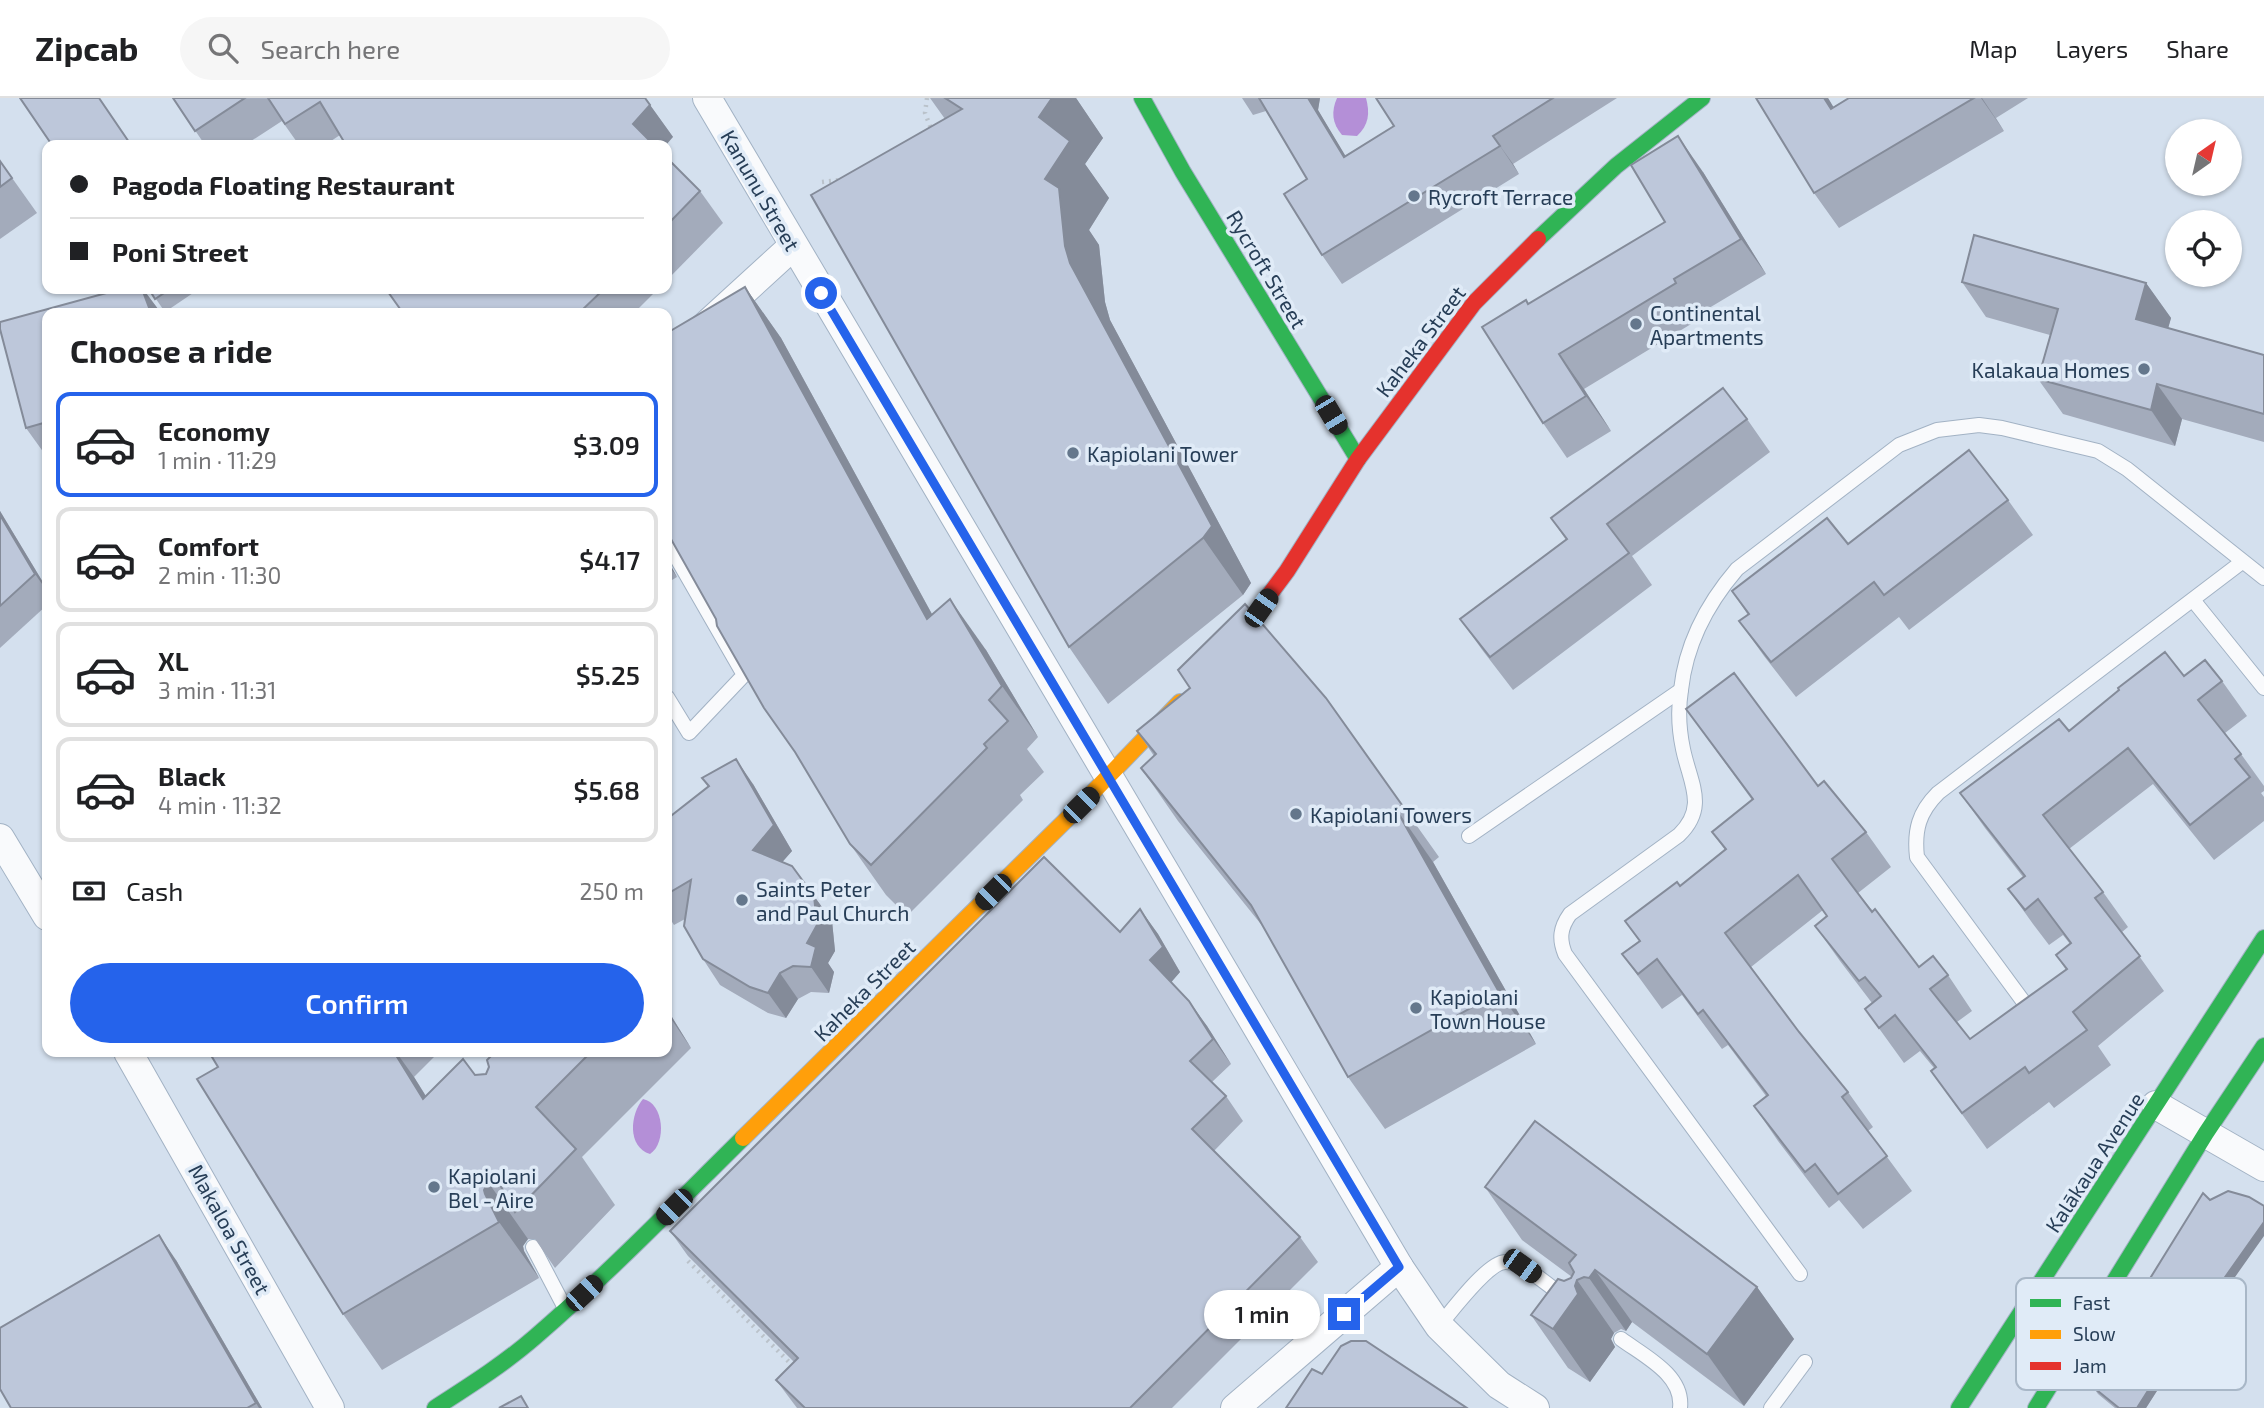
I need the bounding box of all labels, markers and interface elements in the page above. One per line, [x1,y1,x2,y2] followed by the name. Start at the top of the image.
[180,17,670,80] search box
[35,28,138,68] text: Zipcab
[204,29,242,67] icon: search
[260,33,400,64] text: Search here
[1969,34,2017,63] text: Map
[2055,34,2128,63] text: Layers
[2166,34,2229,63] text: Share
[2165,119,2242,196] north arrow
[2165,119,2242,287] map controls
[716,125,806,255] street label: Kanunu Street
[112,169,455,200] text: Pagoda Floating Restaurant
[1428,184,1573,209] place label: Rycroft Terrace
[1406,188,1422,204] marker: Rycroft Terrace
[1222,205,1312,333] street label: Rycroft Street
[2165,210,2242,287] button: locate
[112,236,248,267] text: Poni Street
[805,277,837,309] route start
[1370,280,1470,402] street label: Kaheka Street
[1650,300,1764,349] place label: Continental Apartments
[1628,316,1644,332] marker: Continental Apartments
[70,331,273,369] text: Choose a ride
[1972,357,2130,382] place label: Kalakaua Homes
[2136,361,2152,377] marker: Kalakaua Homes
[1312,392,1351,438] car
[74,413,137,476] icon: car
[158,415,270,446] text: Economy
[573,429,640,460] text: $3.09
[1087,441,1239,466] place label: Kapiolani Tower
[1065,445,1081,461] marker: Kapiolani Tower
[158,446,277,474] text: 1 min · 11:29
[74,528,137,591] icon: car
[158,530,259,561] text: Comfort
[579,544,640,575] text: $4.17
[158,561,281,589] text: 2 min · 11:30
[1241,585,1282,631] car
[74,643,137,706] icon: car
[158,645,189,676] text: XL
[576,659,640,690] text: $5.25
[158,676,277,704] text: 3 min · 11:31
[74,758,137,821] icon: car
[158,760,226,791] text: Black
[574,774,640,805] text: $5.68
[1059,783,1104,827] car
[158,791,282,819] text: 4 min · 11:32
[1310,802,1472,827] place label: Kapiolani Towers
[1288,806,1304,822] marker: Kapiolani Towers
[971,870,1016,914] car
[70,872,108,910] icon: cash
[126,875,183,906] text: Cash
[756,876,909,925] place label: Saints Peter and Paul Church
[580,877,644,905] text: 250 m
[734,892,750,908] marker: Saints Peter and Paul Church
[808,934,920,1046] street label: Kaheka Street
[70,963,644,1043] button: Confirm
[1430,984,1546,1033] place label: Kapiolani Town House
[1408,1000,1424,1016] marker: Kapiolani Town House
[2039,1087,2149,1237] street label: Kalākaua Avenue
[184,1160,276,1298] street label: Makaloa Street
[448,1163,536,1212] place label: Kapiolani Bel - Aire
[426,1179,442,1195] marker: Kapiolani Bel - Aire
[652,1185,697,1229] car
[1499,1245,1546,1287] car
[562,1271,607,1315] car
[2016,1278,2246,1390] legend
[1204,1290,1320,1338] callout: 1 min
[2073,1291,2110,1314] text: Fast
[1328,1298,1360,1330] route end
[1235,1300,1289,1328] text: 1 min
[2073,1322,2116,1345] text: Slow
[2073,1354,2107,1377] text: Jam

